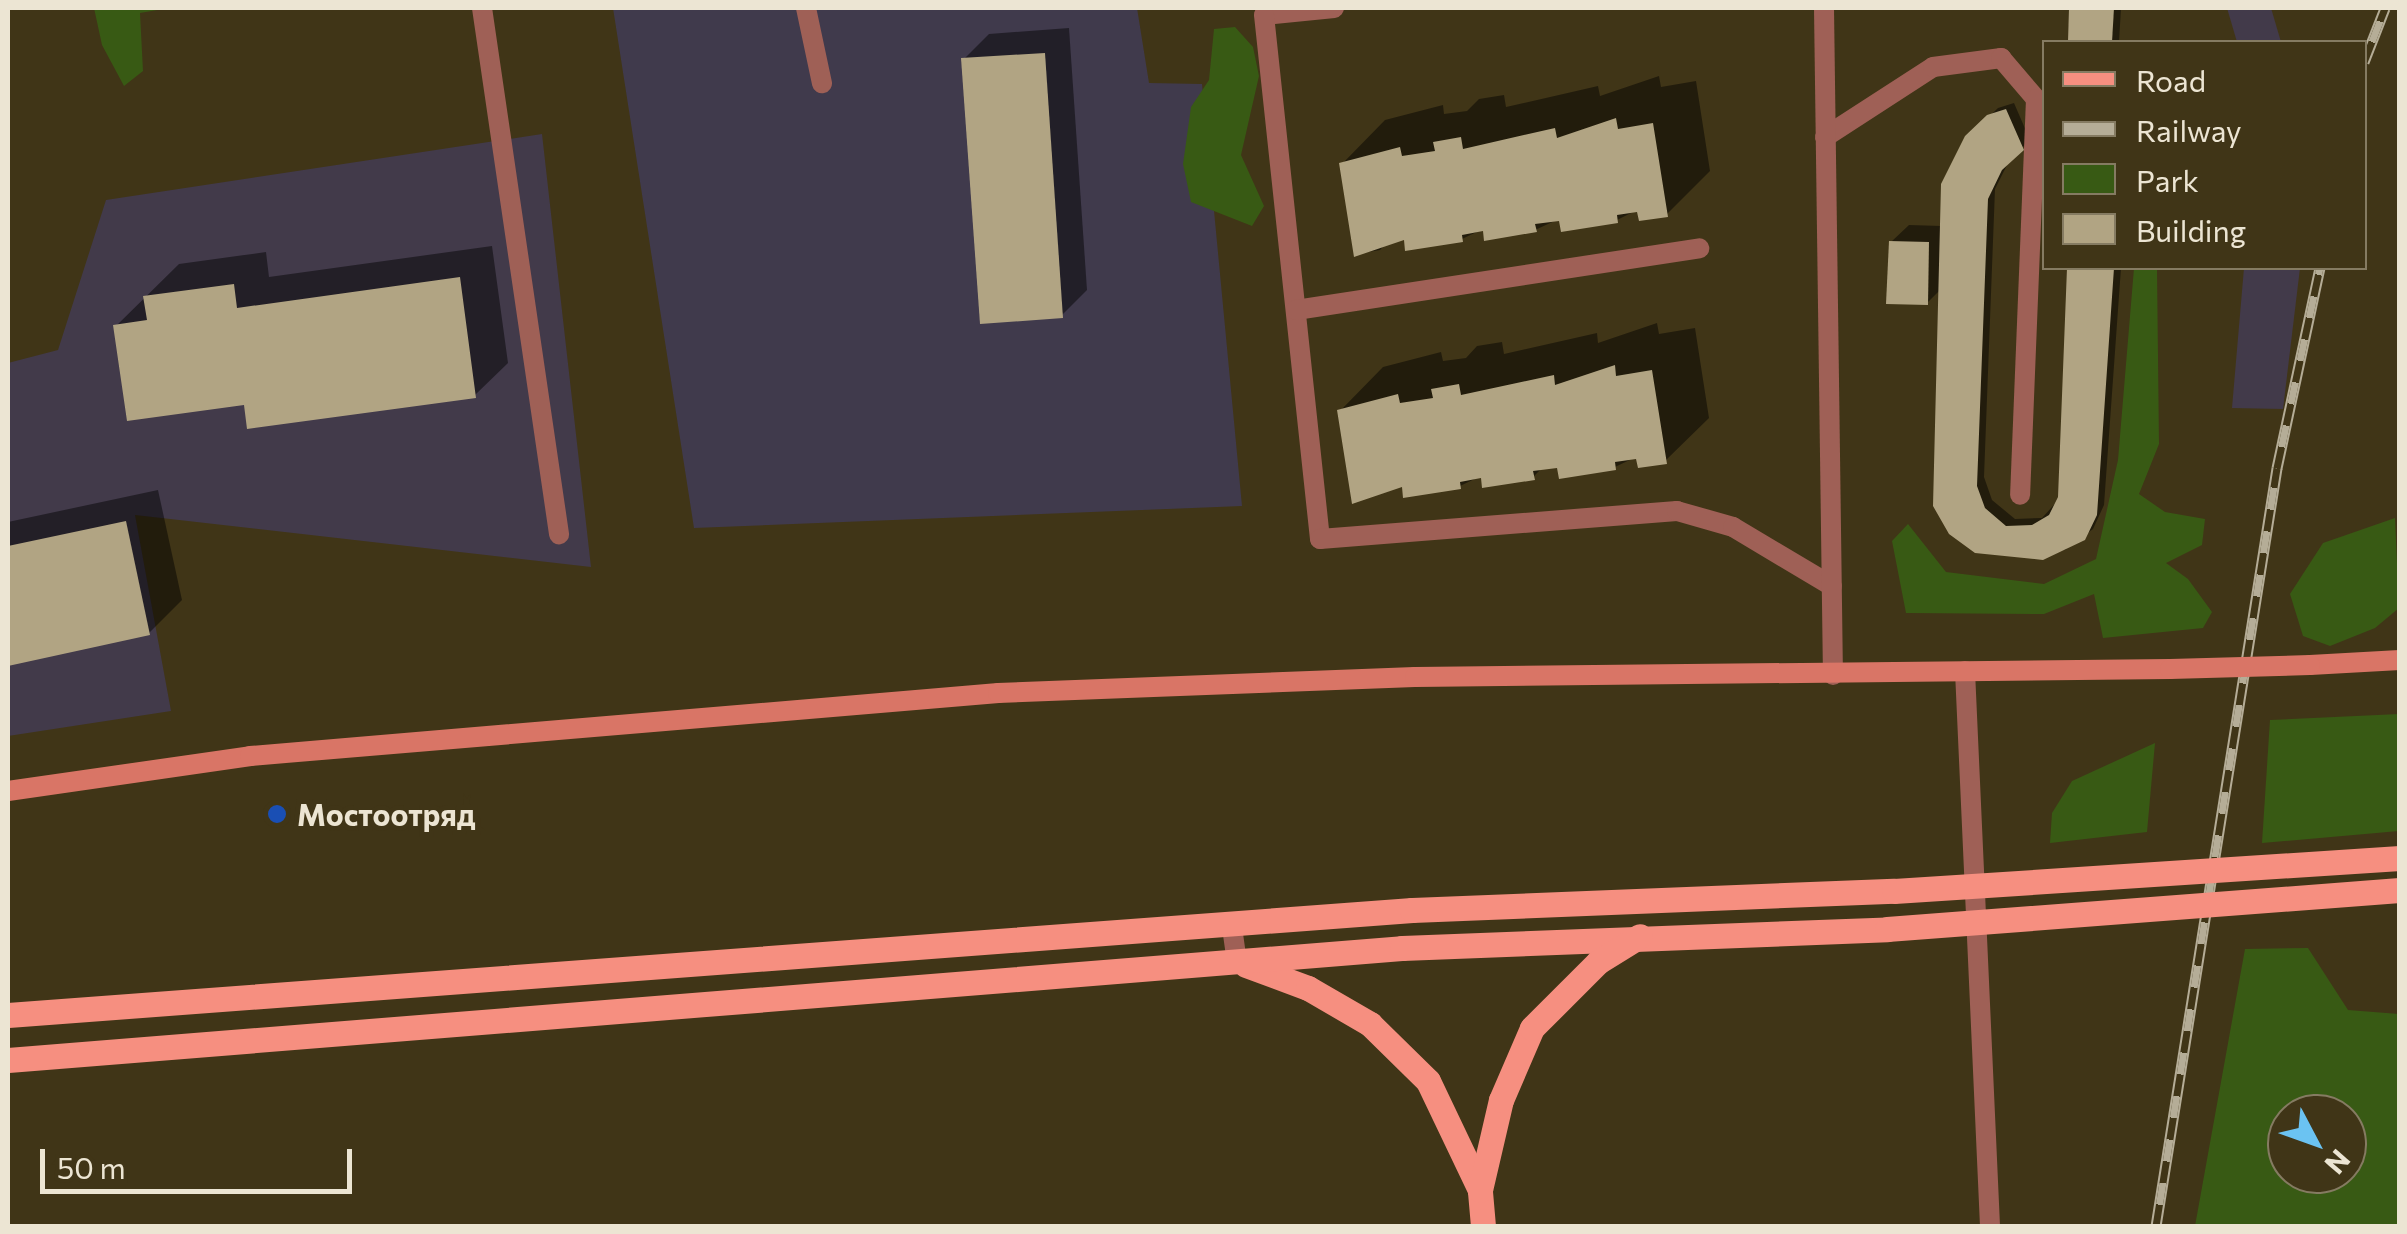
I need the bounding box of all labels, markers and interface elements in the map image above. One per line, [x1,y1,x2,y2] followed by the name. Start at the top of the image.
[2042,40,2367,270] legend
[2136,61,2206,98] text: Road
[2136,111,2242,148] text: Railway
[2136,161,2199,198] text: Park
[2136,211,2246,248] text: Building
[297,796,475,832] place label: Мостоотряд
[266,803,288,825] marker: Мостоотряд
[2267,1094,2367,1194] north arrow
[45,1129,358,1191] scale bar
[2318,1143,2358,1181] text: N
[57,1148,126,1185] text: 50 m

